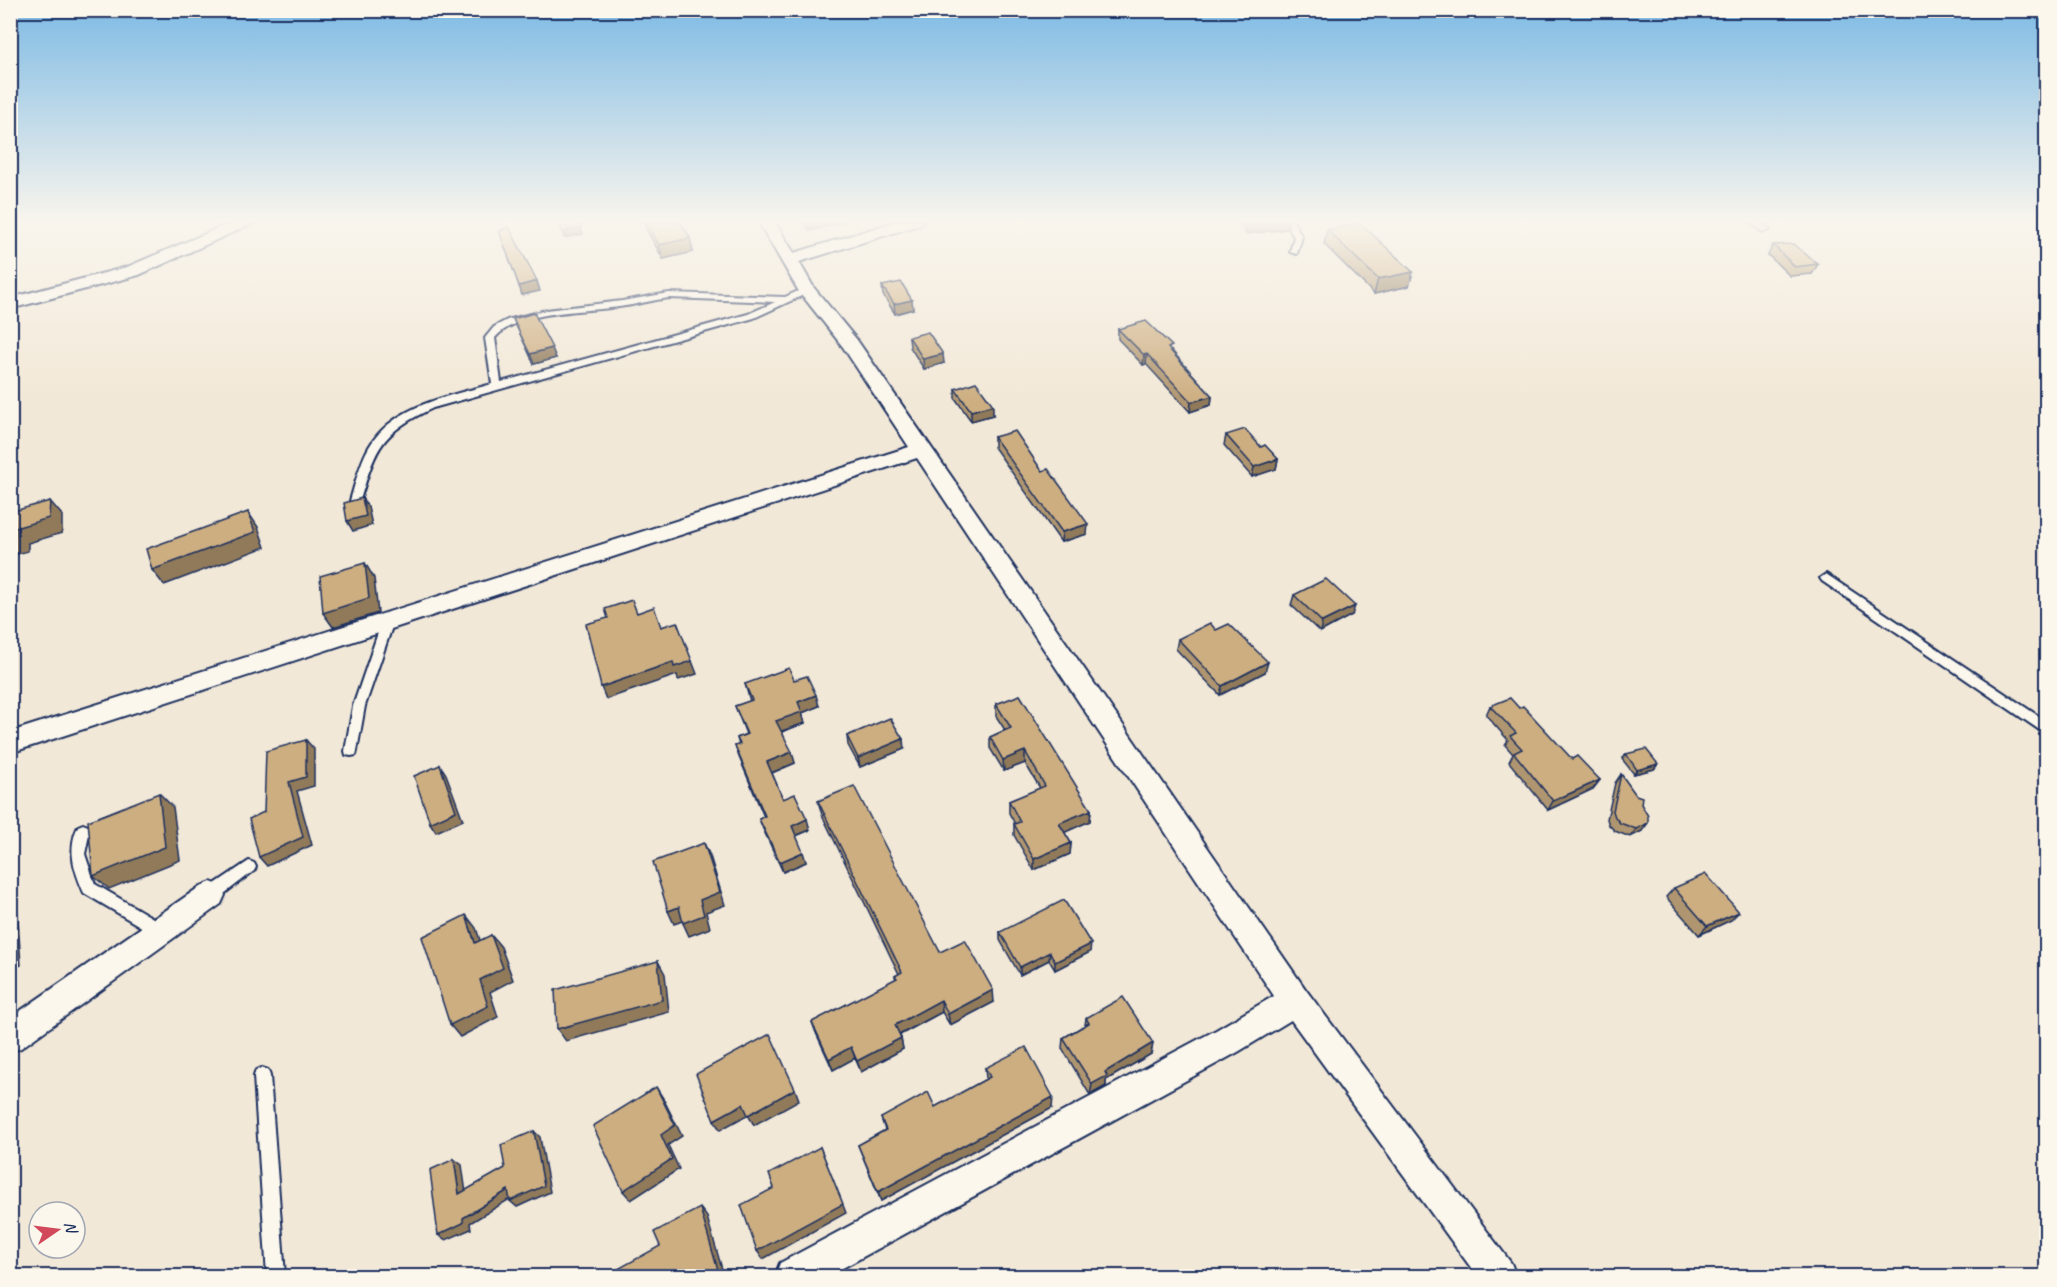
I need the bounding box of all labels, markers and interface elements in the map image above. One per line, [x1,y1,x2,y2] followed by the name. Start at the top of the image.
[27,1200,87,1260] north arrow
[60,1219,82,1237] text: N

